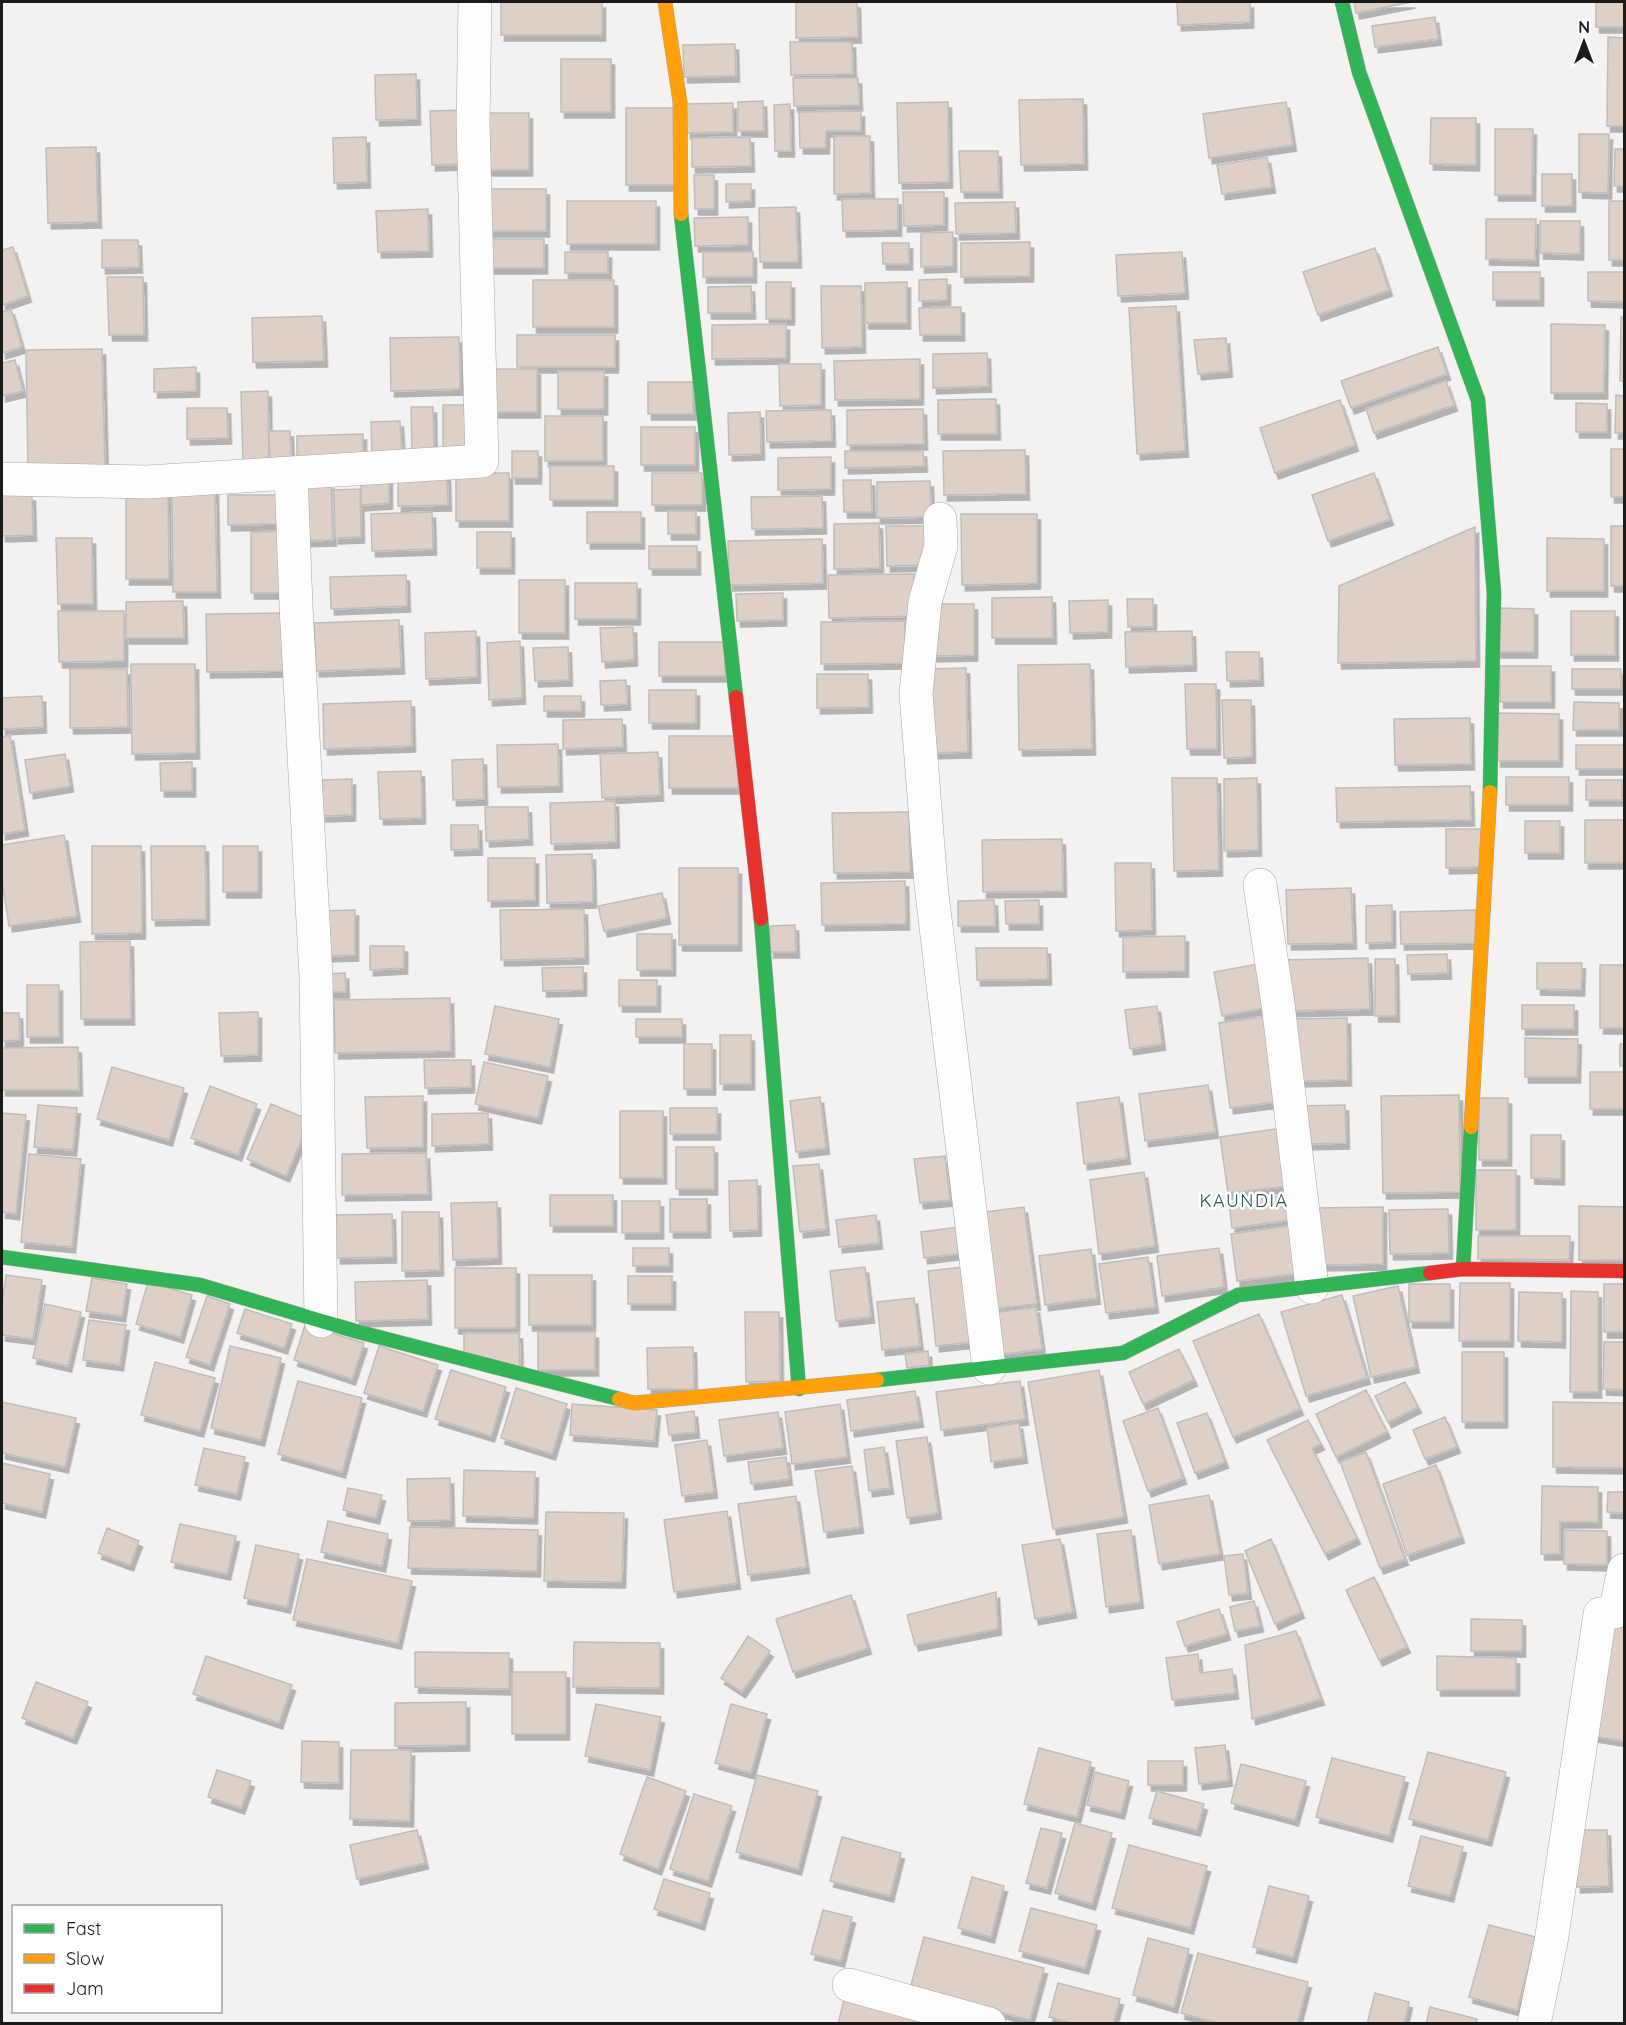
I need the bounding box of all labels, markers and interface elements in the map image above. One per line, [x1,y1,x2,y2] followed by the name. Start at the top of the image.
[1554,12,1614,72] north arrow
[1578,17,1590,37] text: N
[1199,1189,1289,1212] district label: KAUNDIA
[12,1905,222,2013] legend
[66,1917,101,1940] text: Fast
[66,1947,104,1970] text: Slow
[66,1977,104,2000] text: Jam

